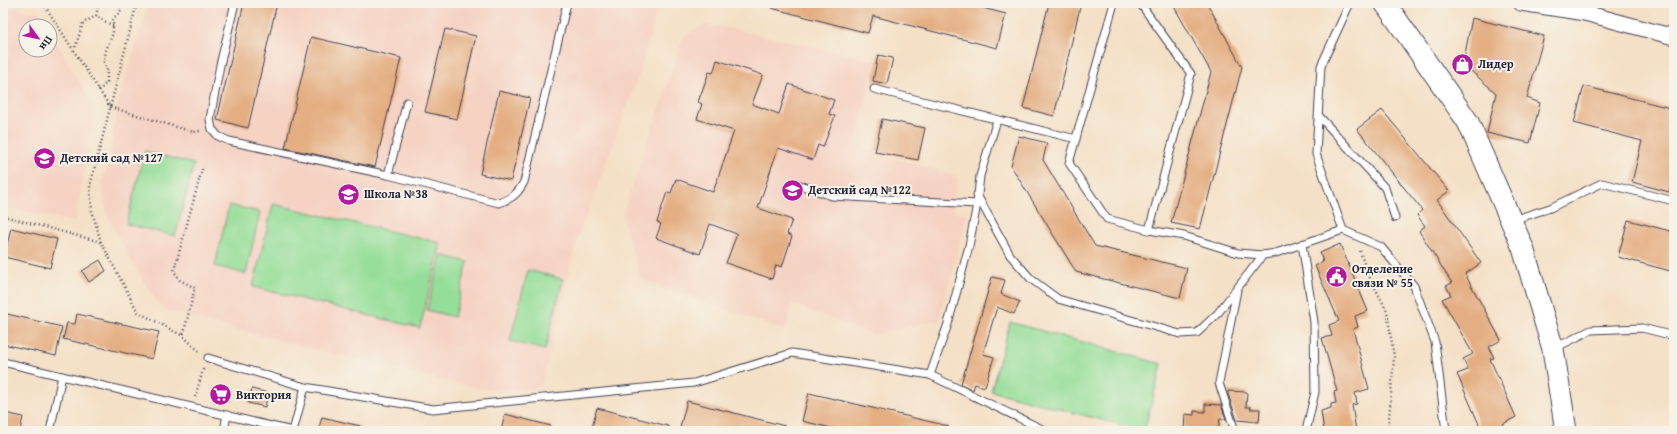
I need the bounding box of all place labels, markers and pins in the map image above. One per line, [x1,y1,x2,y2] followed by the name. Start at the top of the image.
[1450,51,1476,77] shop icon: Лидер
[1478,55,1514,72] place label: Лидер
[32,145,58,171] school or university icon: Детский сад №127
[59,149,163,166] place label: Детский сад №127
[780,177,806,203] school or university icon: Детский сад №122
[336,181,362,207] school or university icon: Школа №38
[807,181,911,198] place label: Детский сад №122
[364,185,428,202] place label: Школа №38
[1352,260,1413,291] place label: Отделение связи № 55
[1324,263,1350,289] public building icon: Отделение связи № 55
[208,382,234,408] supermarket icon: Виктория
[236,386,292,403] place label: Виктория

